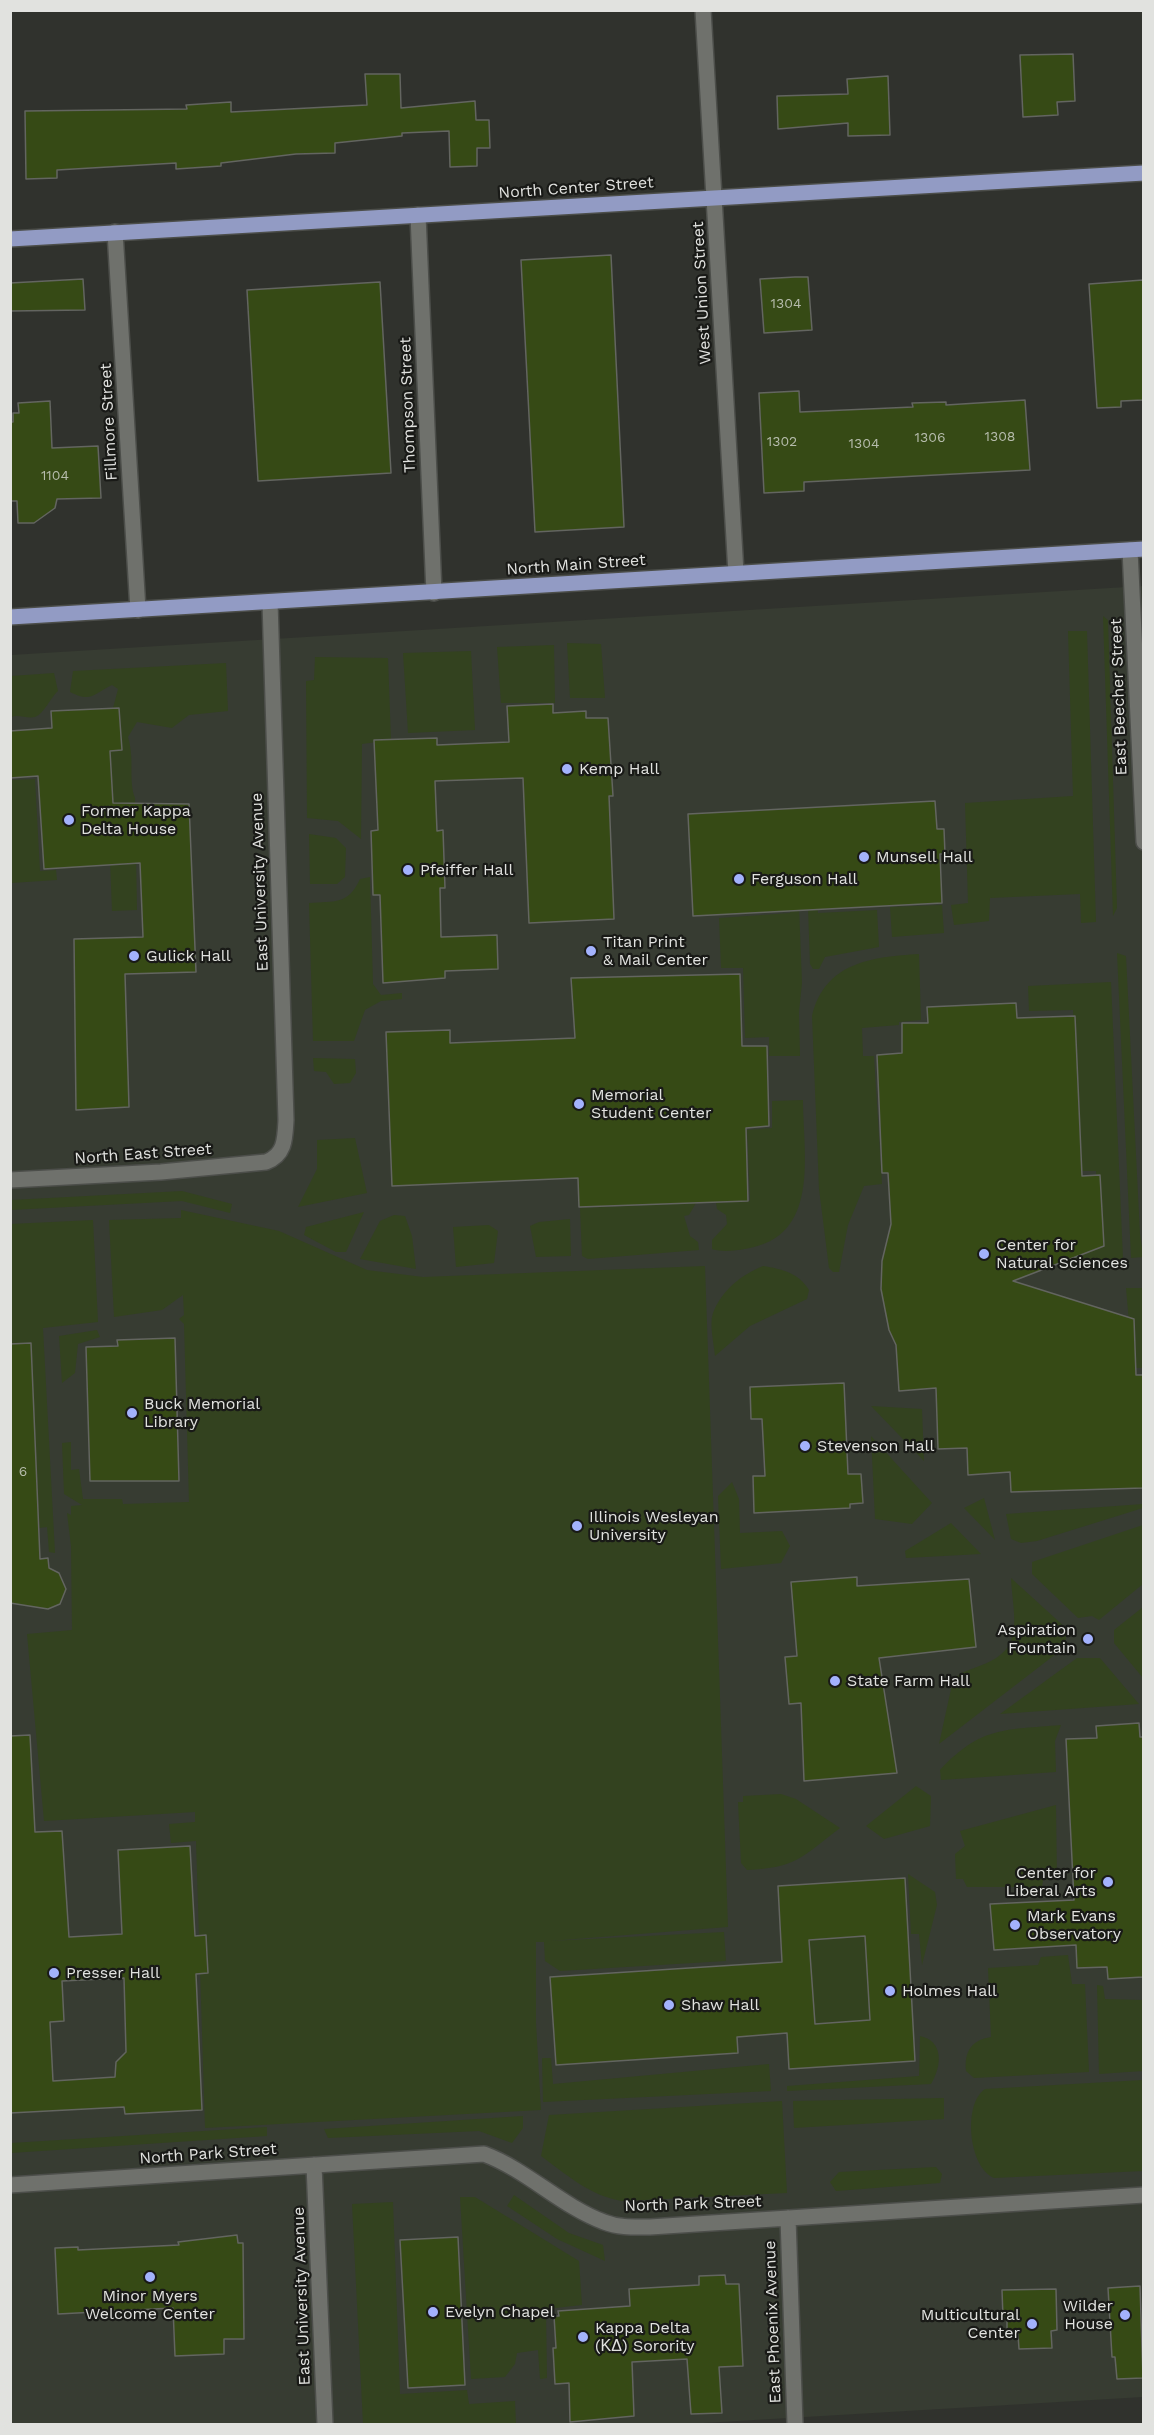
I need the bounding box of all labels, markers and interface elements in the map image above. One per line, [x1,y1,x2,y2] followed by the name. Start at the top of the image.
[498,173,654,203] street label: North Center Street
[689,221,715,365] street label: West Union Street
[771,296,801,312] house number: 1304
[396,337,420,473] street label: Thompson Street
[96,363,122,481] street label: Fillmore Street
[985,429,1015,445] house number: 1308
[915,430,945,446] house number: 1306
[767,434,797,450] house number: 1302
[849,436,879,452] house number: 1304
[41,468,69,484] house number: 1104
[506,551,646,579] street label: North Main Street
[1107,618,1131,776] street label: East Beecher Street
[579,759,659,779] place label: Kemp Hall
[560,762,574,776] marker: Kemp Hall
[247,792,273,972] street label: East University Avenue
[81,801,191,839] place label: Former Kappa Delta House
[62,813,76,827] marker: Former Kappa Delta House
[876,847,973,867] place label: Munsell Hall
[857,850,871,864] marker: Munsell Hall
[420,860,513,880] place label: Pfeiffer Hall
[401,863,415,877] marker: Pfeiffer Hall
[751,869,858,889] place label: Ferguson Hall
[732,872,746,886] marker: Ferguson Hall
[603,932,708,970] place label: Titan Print & Mail Center
[584,944,598,958] marker: Titan Print & Mail Center
[146,946,231,966] place label: Gulick Hall
[127,949,141,963] marker: Gulick Hall
[591,1085,712,1123] place label: Memorial Student Center
[572,1097,586,1111] marker: Memorial Student Center
[74,1140,212,1168] street label: North East Street
[996,1235,1128,1273] place label: Center for Natural Sciences
[977,1247,991,1261] marker: Center for Natural Sciences
[144,1394,260,1432] place label: Buck Memorial Library
[125,1406,139,1420] marker: Buck Memorial Library
[817,1436,934,1456] place label: Stevenson Hall
[798,1439,812,1453] marker: Stevenson Hall
[19,1464,27,1480] house number: 6
[589,1507,719,1545] place label: Illinois Wesleyan University
[570,1519,584,1533] marker: Illinois Wesleyan University
[997,1620,1076,1658] place label: Aspiration Fountain
[1081,1632,1095,1646] marker: Aspiration Fountain
[847,1671,970,1691] place label: State Farm Hall
[828,1674,842,1688] marker: State Farm Hall
[1005,1863,1096,1901] place label: Center for Liberal Arts
[1101,1875,1115,1889] marker: Center for Liberal Arts
[1027,1906,1121,1944] place label: Mark Evans Observatory
[1008,1918,1022,1932] marker: Mark Evans Observatory
[66,1963,160,1983] place label: Presser Hall
[47,1966,61,1980] marker: Presser Hall
[902,1981,997,2001] place label: Holmes Hall
[883,1984,897,1998] marker: Holmes Hall
[681,1995,759,2015] place label: Shaw Hall
[662,1998,676,2012] marker: Shaw Hall
[139,2140,277,2168] street label: North Park Street
[624,2192,762,2216] street label: North Park Street
[289,2206,315,2386] street label: East University Avenue
[761,2240,785,2404] street label: East Phoenix Avenue
[143,2270,157,2284] marker: Minor Myers Welcome Center
[85,2286,215,2324] place label: Minor Myers Welcome Center
[1063,2296,1113,2334] place label: Wilder House
[445,2302,554,2322] place label: Evelyn Chapel
[426,2305,440,2319] marker: Evelyn Chapel
[921,2305,1020,2343] place label: Multicultural Center
[1118,2308,1132,2322] marker: Wilder House
[1025,2317,1039,2331] marker: Multicultural Center
[595,2318,694,2356] place label: Kappa Delta (ΚΔ) Sorority
[576,2330,590,2344] marker: Kappa Delta (ΚΔ) Sorority

